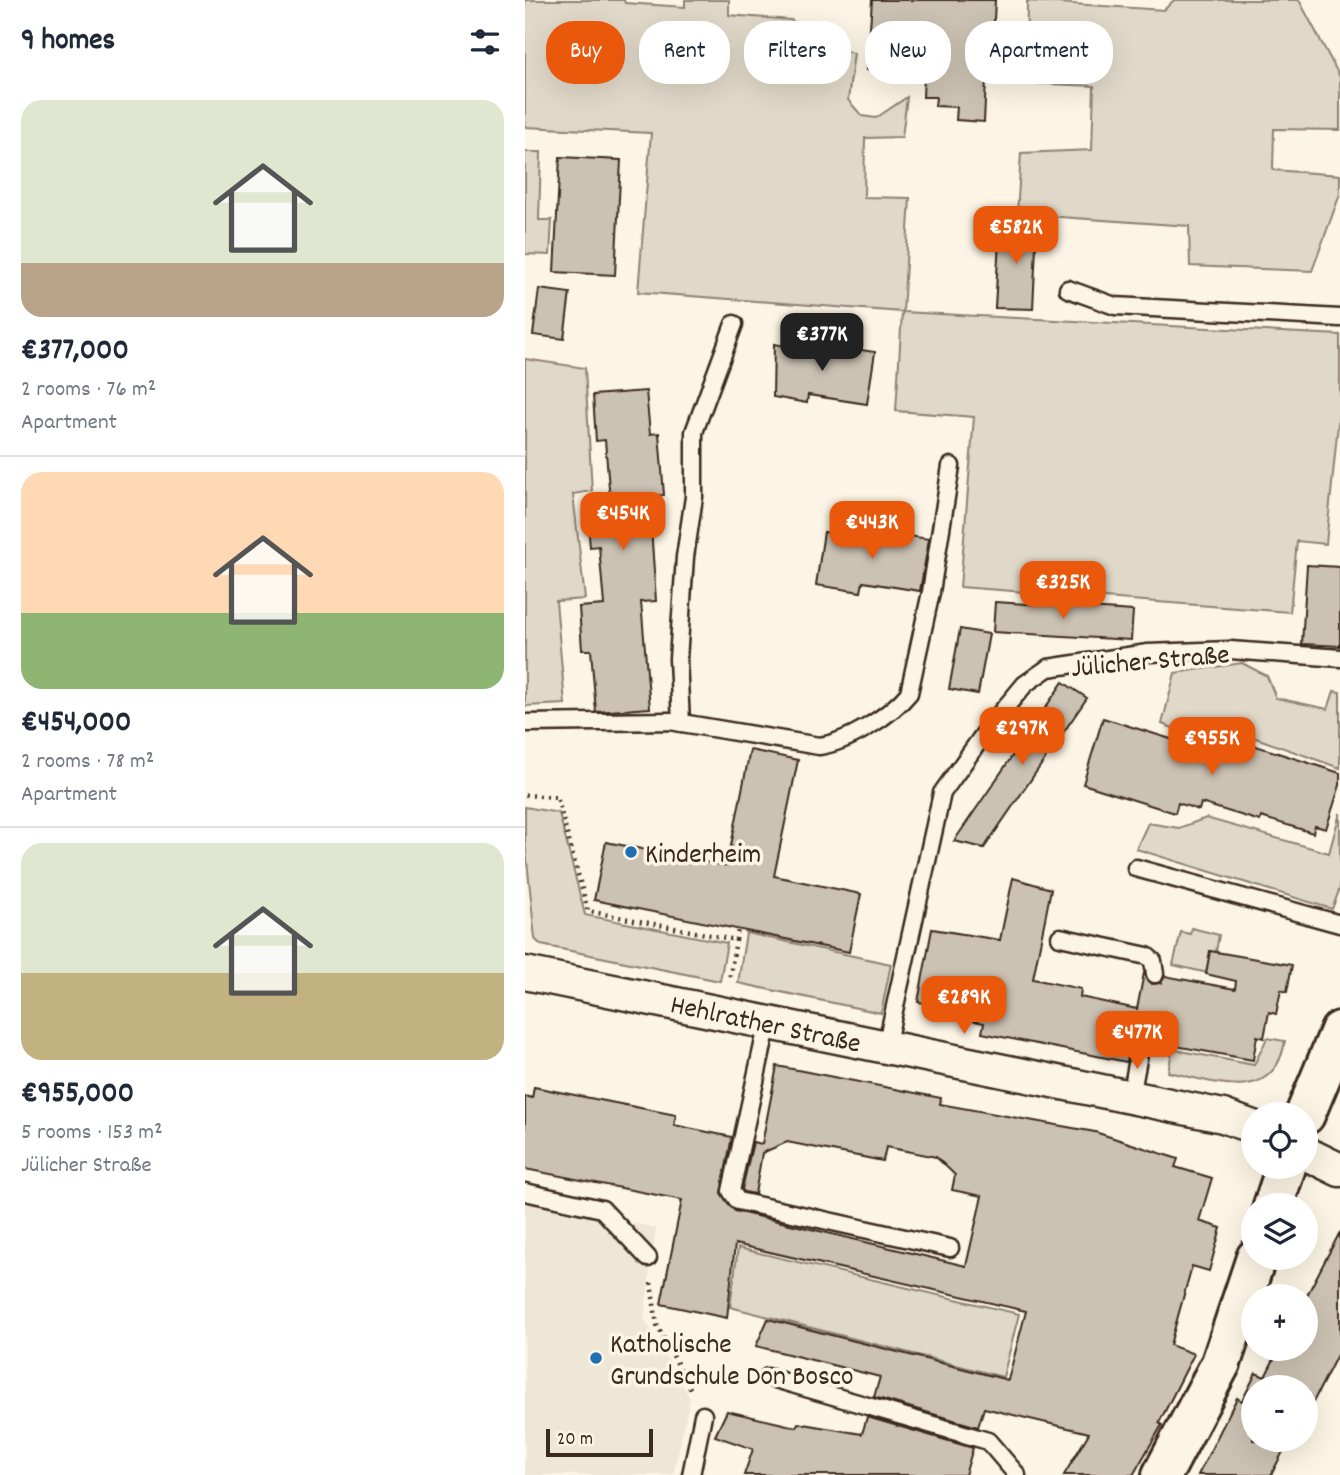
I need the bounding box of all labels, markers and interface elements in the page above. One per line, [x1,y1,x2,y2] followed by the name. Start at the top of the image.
[21,21,115,64] text: 9 homes
[546,21,625,84] chip: Buy
[639,21,730,84] chip: Rent
[744,21,851,84] chip: Filters
[865,21,951,84] chip: New
[965,21,1113,84] chip: Apartment
[466,23,504,61] icon: filters
[200,145,326,271] icon: home
[967,206,1065,266] pin: €582K
[989,212,1043,245] text: €582K
[773,314,871,373] pin: €377K
[796,319,848,352] text: €377K
[21,331,129,374] text: €377,000
[21,374,156,407] text: 2 rooms · 76 m²
[21,407,117,440] text: Apartment
[574,492,672,552] pin: €454K
[596,498,650,531] text: €454K
[823,502,921,561] pin: €443K
[846,507,898,540] text: €443K
[200,517,326,643] icon: home
[1014,562,1112,621] pin: €325K
[1036,567,1090,600] text: €325K
[1069,637,1231,691] street label: Jülicher Straße
[21,703,131,746] text: €454,000
[973,708,1071,767] pin: €297K
[996,713,1048,746] text: €297K
[1163,718,1261,777] pin: €955K
[1184,723,1240,756] text: €955K
[21,746,154,779] text: 2 rooms · 78 m²
[21,779,117,812] text: Apartment
[645,837,761,877] place label: Kinderheim
[623,844,639,860] marker: Kinderheim
[200,888,326,1014] icon: home
[915,976,1013,1036] pin: €289K
[937,982,991,1015] text: €289K
[666,987,864,1067] street label: Hehlrather Straße
[1088,1012,1186,1071] pin: €477K
[1112,1017,1162,1050] text: €477K
[21,1074,134,1117] text: €955,000
[1241,1102,1318,1452] map controls
[1241,1102,1318,1179] button: locate
[21,1117,163,1150] text: 5 rooms · 153 m²
[21,1150,152,1183] text: Jülicher Straße
[1241,1193,1318,1270] button: layers
[1241,1284,1318,1361] button: +
[610,1327,854,1399] place label: Katholische Grundschule Don Bosco
[588,1350,604,1366] marker: Katholische Grundschule Don Bosco
[1241,1375,1318,1452] button: −
[546,1426,653,1458] scale bar
[557,1427,593,1454] text: 20 m

